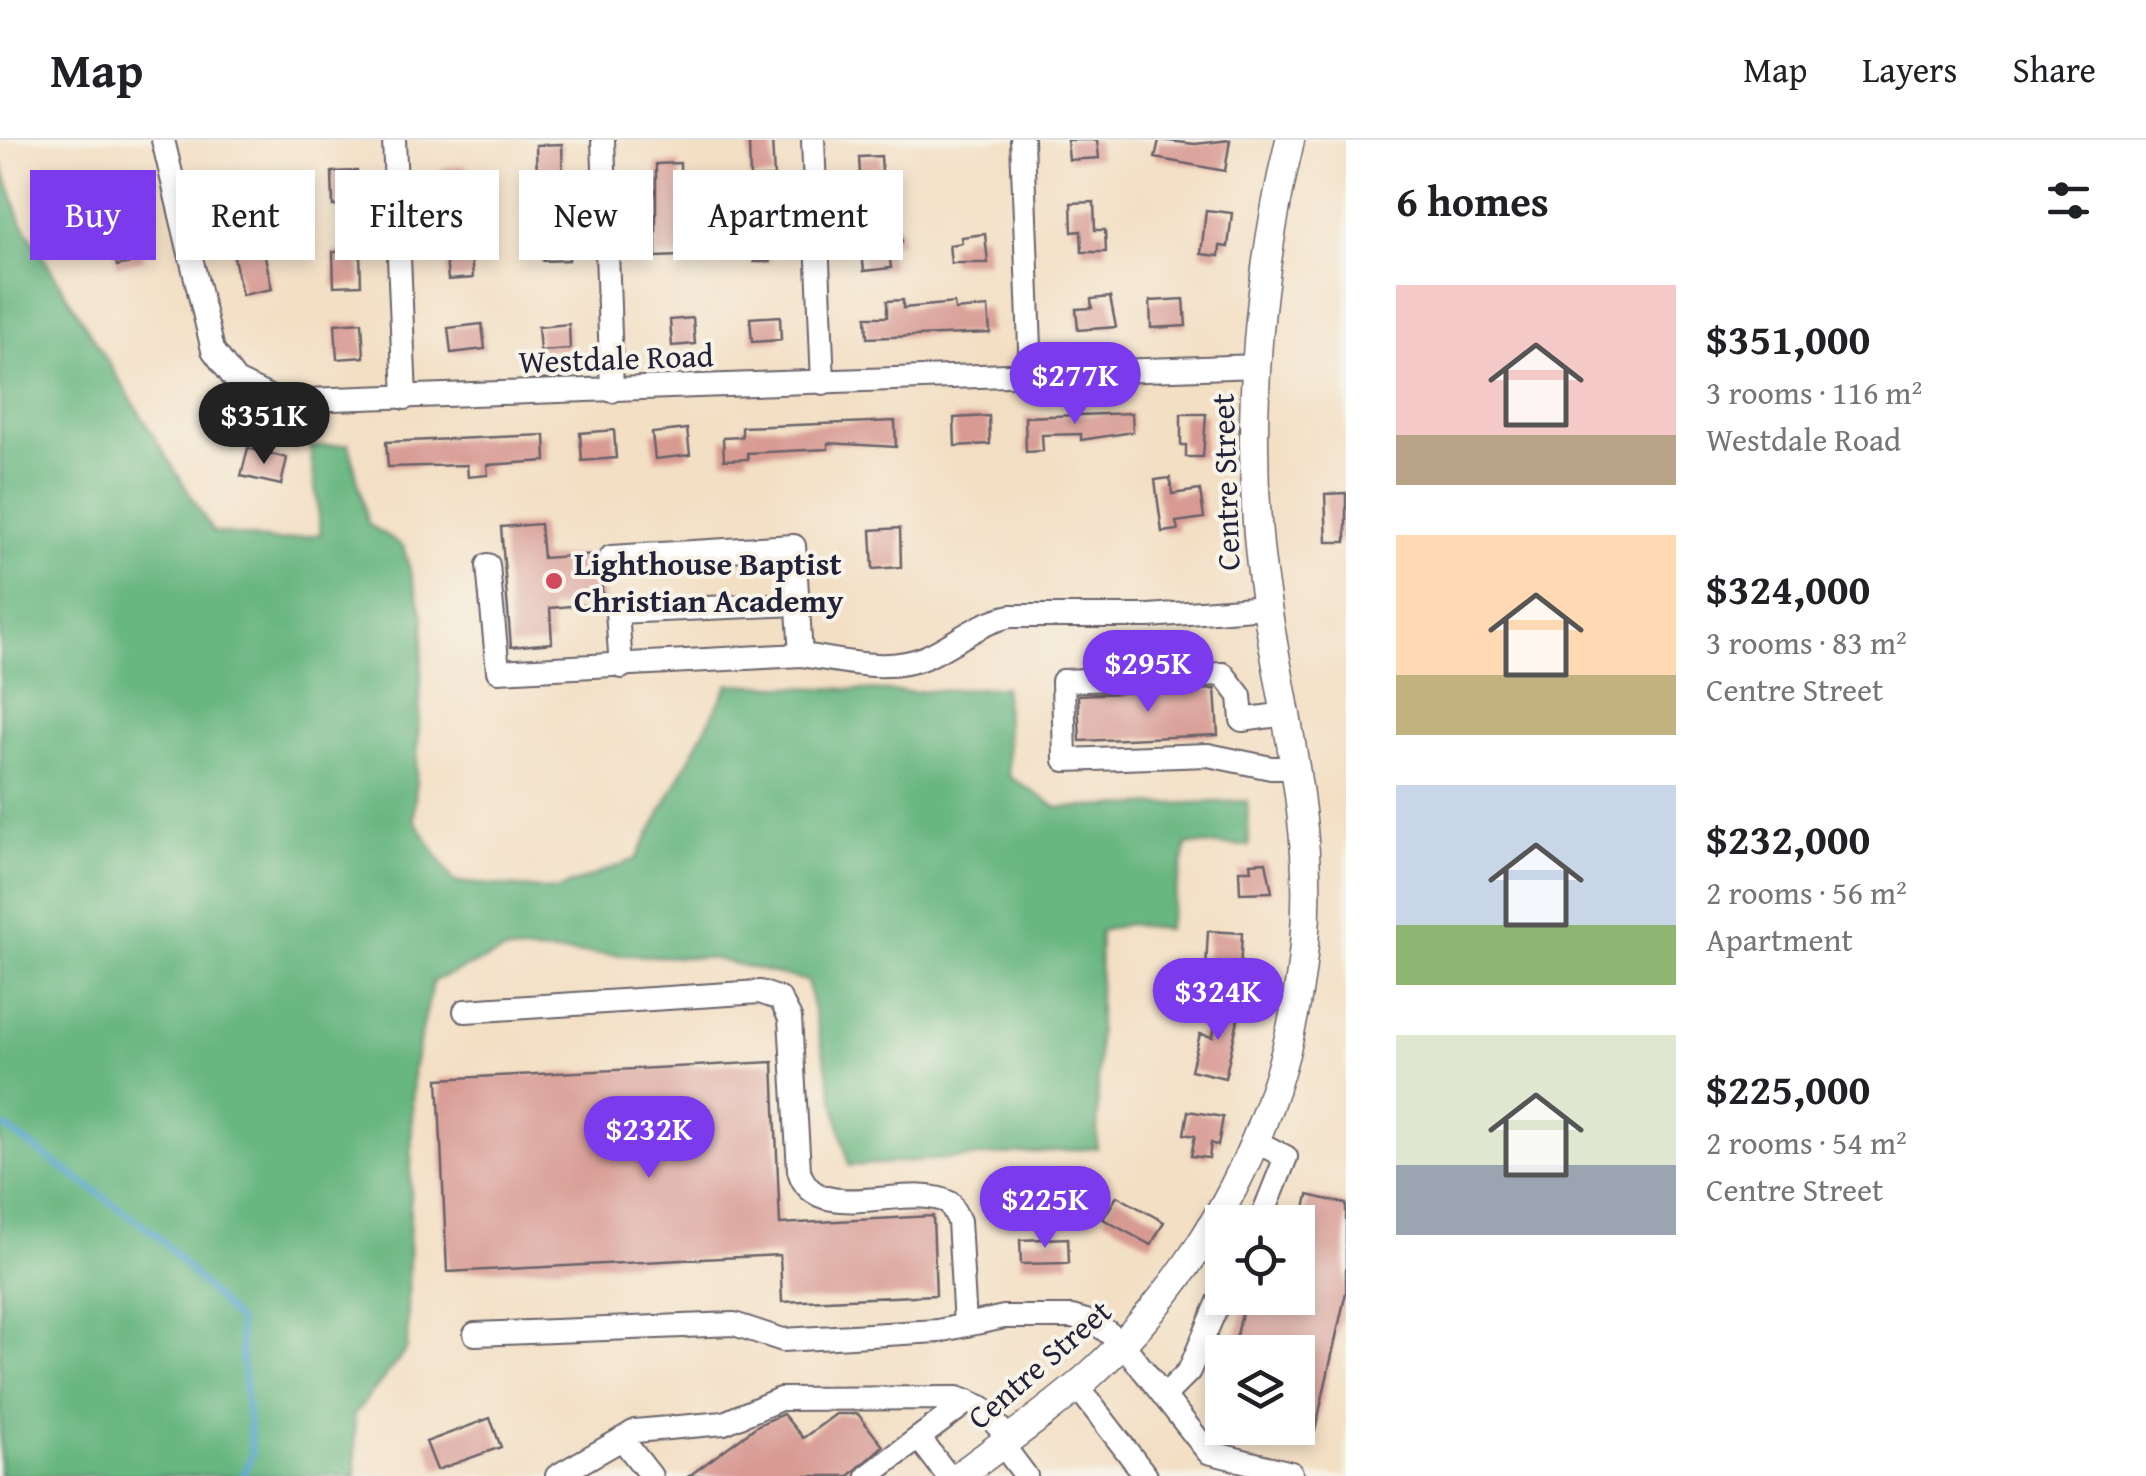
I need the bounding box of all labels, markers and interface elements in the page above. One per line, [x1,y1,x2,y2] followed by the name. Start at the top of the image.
[50,34,143,105] text: Map
[1743,44,1807,95] text: Map
[1862,44,1957,95] text: Layers
[2012,44,2096,95] text: Share
[30,170,156,260] chip: Buy
[176,170,315,260] chip: Rent
[335,170,499,260] chip: Filters
[519,170,653,260] chip: New
[673,170,903,260] chip: Apartment
[1396,170,1549,231] text: 6 homes
[2041,173,2096,228] icon: filters
[1706,308,1870,369] text: $351,000
[1476,325,1596,445] icon: home
[518,331,714,385] street label: Westdale Road
[1005,342,1145,427] pin: $277K
[1032,351,1118,398] text: $277K
[1706,369,1922,416] text: 3 rooms · 116 m²
[194,382,334,467] pin: $351K
[221,391,307,438] text: $351K
[1198,393,1252,571] street label: Centre Street
[1706,416,1901,463] text: Westdale Road
[574,540,844,624] place label: Lighthouse Baptist Christian Academy
[1706,558,1870,619] text: $324,000
[543,570,565,592] marker: Lighthouse Baptist Christian Academy
[1476,575,1596,695] icon: home
[1706,619,1907,666] text: 3 rooms · 83 m²
[1078,630,1218,715] pin: $295K
[1105,639,1191,686] text: $295K
[1706,666,1883,713] text: Centre Street
[1706,808,1870,869] text: $232,000
[1476,825,1596,945] icon: home
[1706,869,1907,916] text: 2 rooms · 56 m²
[1706,916,1853,963] text: Apartment
[1148,958,1288,1043] pin: $324K
[1175,967,1261,1014] text: $324K
[1706,1058,1870,1119] text: $225,000
[1476,1075,1596,1195] icon: home
[579,1096,719,1181] pin: $232K
[606,1105,692,1152] text: $232K
[1706,1119,1907,1166] text: 2 rooms · 54 m²
[975,1166,1115,1251] pin: $225K
[1706,1166,1883,1213] text: Centre Street
[1002,1175,1088,1222] text: $225K
[1205,1205,1315,1445] map controls
[1205,1205,1315,1315] button: locate
[957,1288,1121,1440] street label: Centre Street
[1205,1335,1315,1445] button: layers

